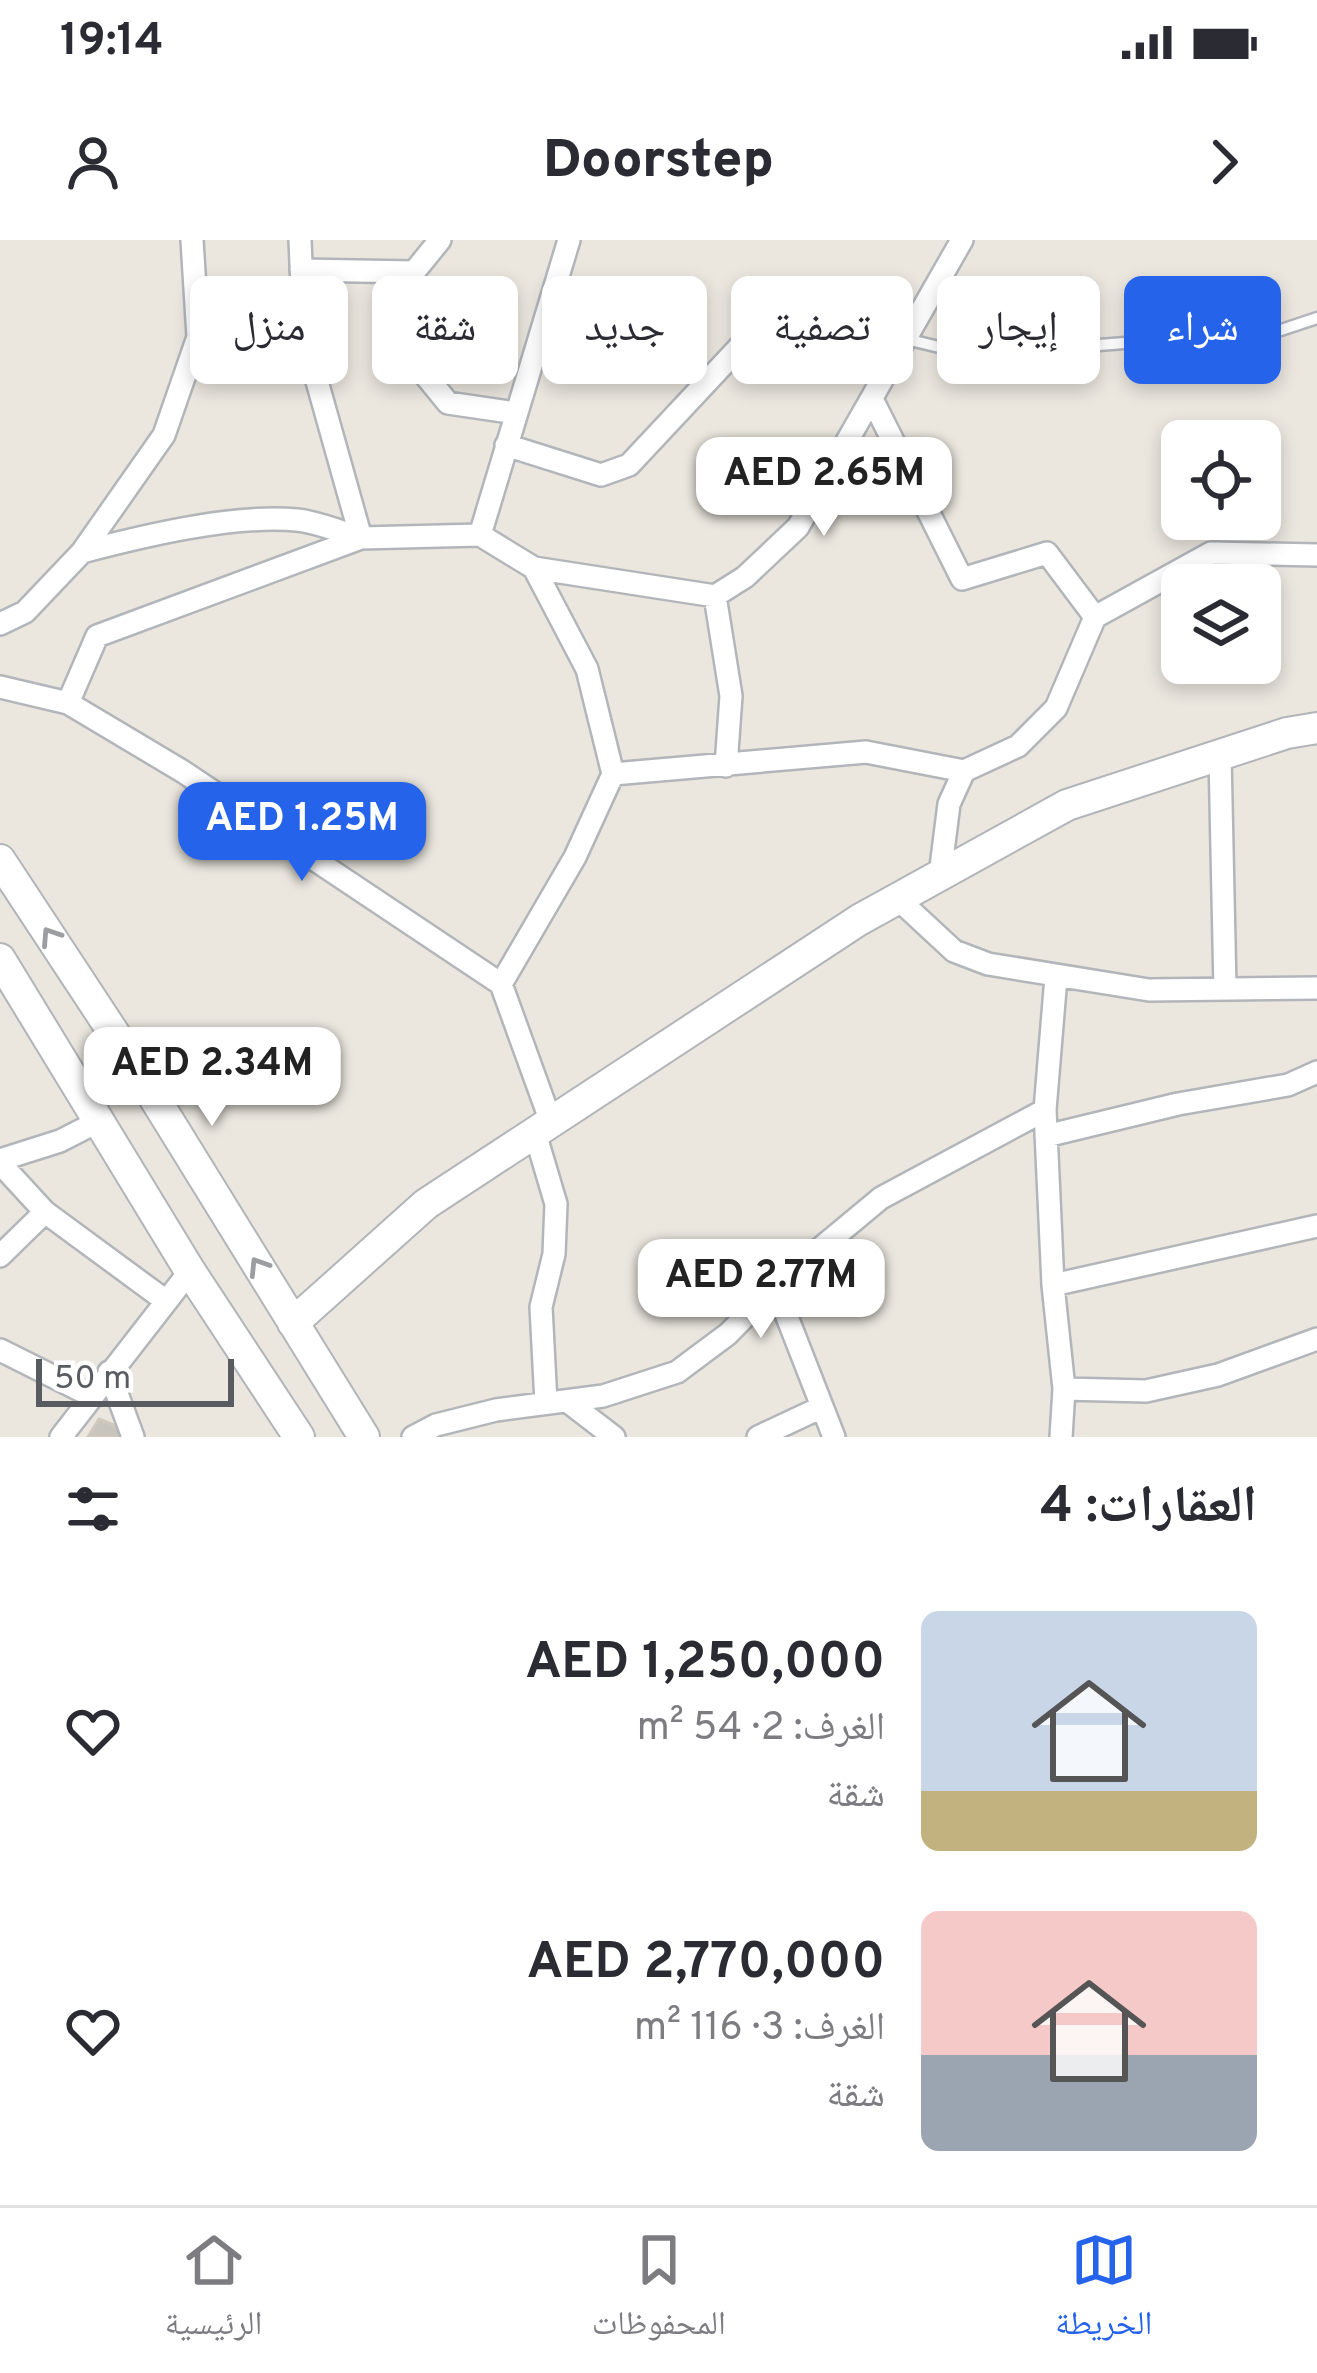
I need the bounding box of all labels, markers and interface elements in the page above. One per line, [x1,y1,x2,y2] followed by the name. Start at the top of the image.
[60,14,164,71] text: 19:14
[543,128,774,197] text: Doorstep
[60,129,126,195] icon: person
[1191,129,1257,195] icon: forward
[190,276,348,384] chip: منزل
[372,276,518,384] chip: شقة
[542,276,707,384] chip: جديد
[731,276,913,384] chip: تصفية
[937,276,1100,384] chip: إيجار
[1124,276,1281,384] chip: شراء
[1161,420,1281,684] map controls
[1161,420,1281,540] button: locate
[687,437,961,539] pin: AED 2.65M
[723,451,925,500] text: AED 2.65M
[1161,564,1281,684] button: layers
[165,782,439,884] pin: AED 1.25M
[205,796,399,845] text: AED 1.25M
[43,928,65,950] one-way arrow
[75,1027,349,1129] pin: AED 2.34M
[111,1041,313,1090] text: AED 2.34M
[624,1239,898,1341] pin: AED 2.77M
[665,1253,857,1302] text: AED 2.77M
[250,1257,272,1279] one-way arrow
[36,1353,234,1406] scale bar
[54,1359,131,1401] text: 50 m
[60,1476,126,1542] icon: filters
[1040,1476,1257,1541] text: العقارات: 4
[525,1632,885,1697] text: AED 1,250,000
[1017,1659,1161,1803] icon: home
[60,1698,126,1764] icon: heart
[637,1705,885,1754] text: الغرف: 2 · 54 m²
[827,1772,885,1821] text: شقة
[527,1932,885,1997] text: AED 2,770,000
[1017,1959,1161,2103] icon: home
[60,1998,126,2064] icon: heart
[634,2005,885,2054] text: الغرف: 3 · 116 m²
[827,2072,885,2121] text: شقة
[165,2227,262,2355] tab: الرئيسية
[592,2227,726,2355] tab: المحفوظات
[1055,2227,1152,2355] tab: الخريطة

